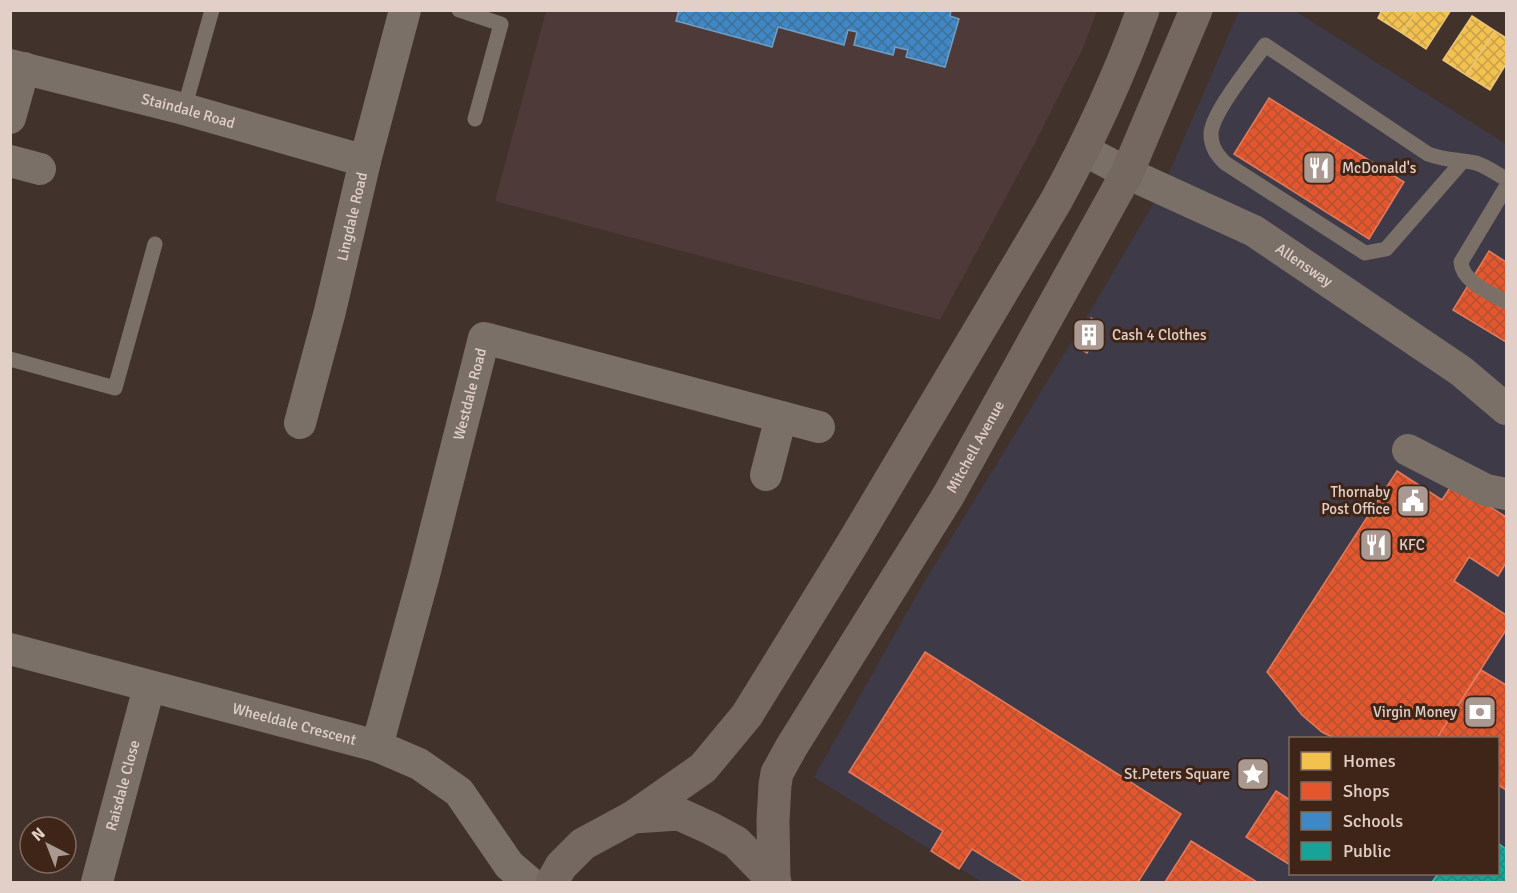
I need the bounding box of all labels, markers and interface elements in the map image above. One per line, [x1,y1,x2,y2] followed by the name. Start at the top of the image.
[140,90,237,132] street label: Staindale Road
[1301,150,1337,186] restaurant icon: McDonald's
[1342,159,1417,177] place label: McDonald's
[333,170,371,263] street label: Lingdale Road
[1272,239,1336,291] street label: Allensway
[1071,317,1107,353] building icon: Cash 4 Clothes
[1112,326,1207,344] place label: Cash 4 Clothes
[450,346,490,442] street label: Westdale Road
[942,397,1008,496] street label: Mitchell Avenue
[1321,483,1390,518] place label: Thornaby Post Office
[1395,483,1431,519] public building icon: Thornaby Post Office
[1358,527,1394,563] restaurant icon: KFC
[1399,536,1425,554] place label: KFC
[1462,694,1498,730] bank icon: Virgin Money
[230,699,358,749] street label: Wheeldale Crescent
[1373,703,1457,721] place label: Virgin Money
[1289,737,1499,875] legend
[102,738,143,833] street label: Raisdale Close
[1343,750,1396,772] text: Homes
[1235,756,1271,792] place icon: St.Peters Square
[1124,765,1230,783] place label: St.Peters Square
[1343,780,1390,802] text: Shops
[1343,810,1403,832] text: Schools
[18,815,78,875] north arrow
[28,823,49,846] text: N
[1343,840,1391,862] text: Public

